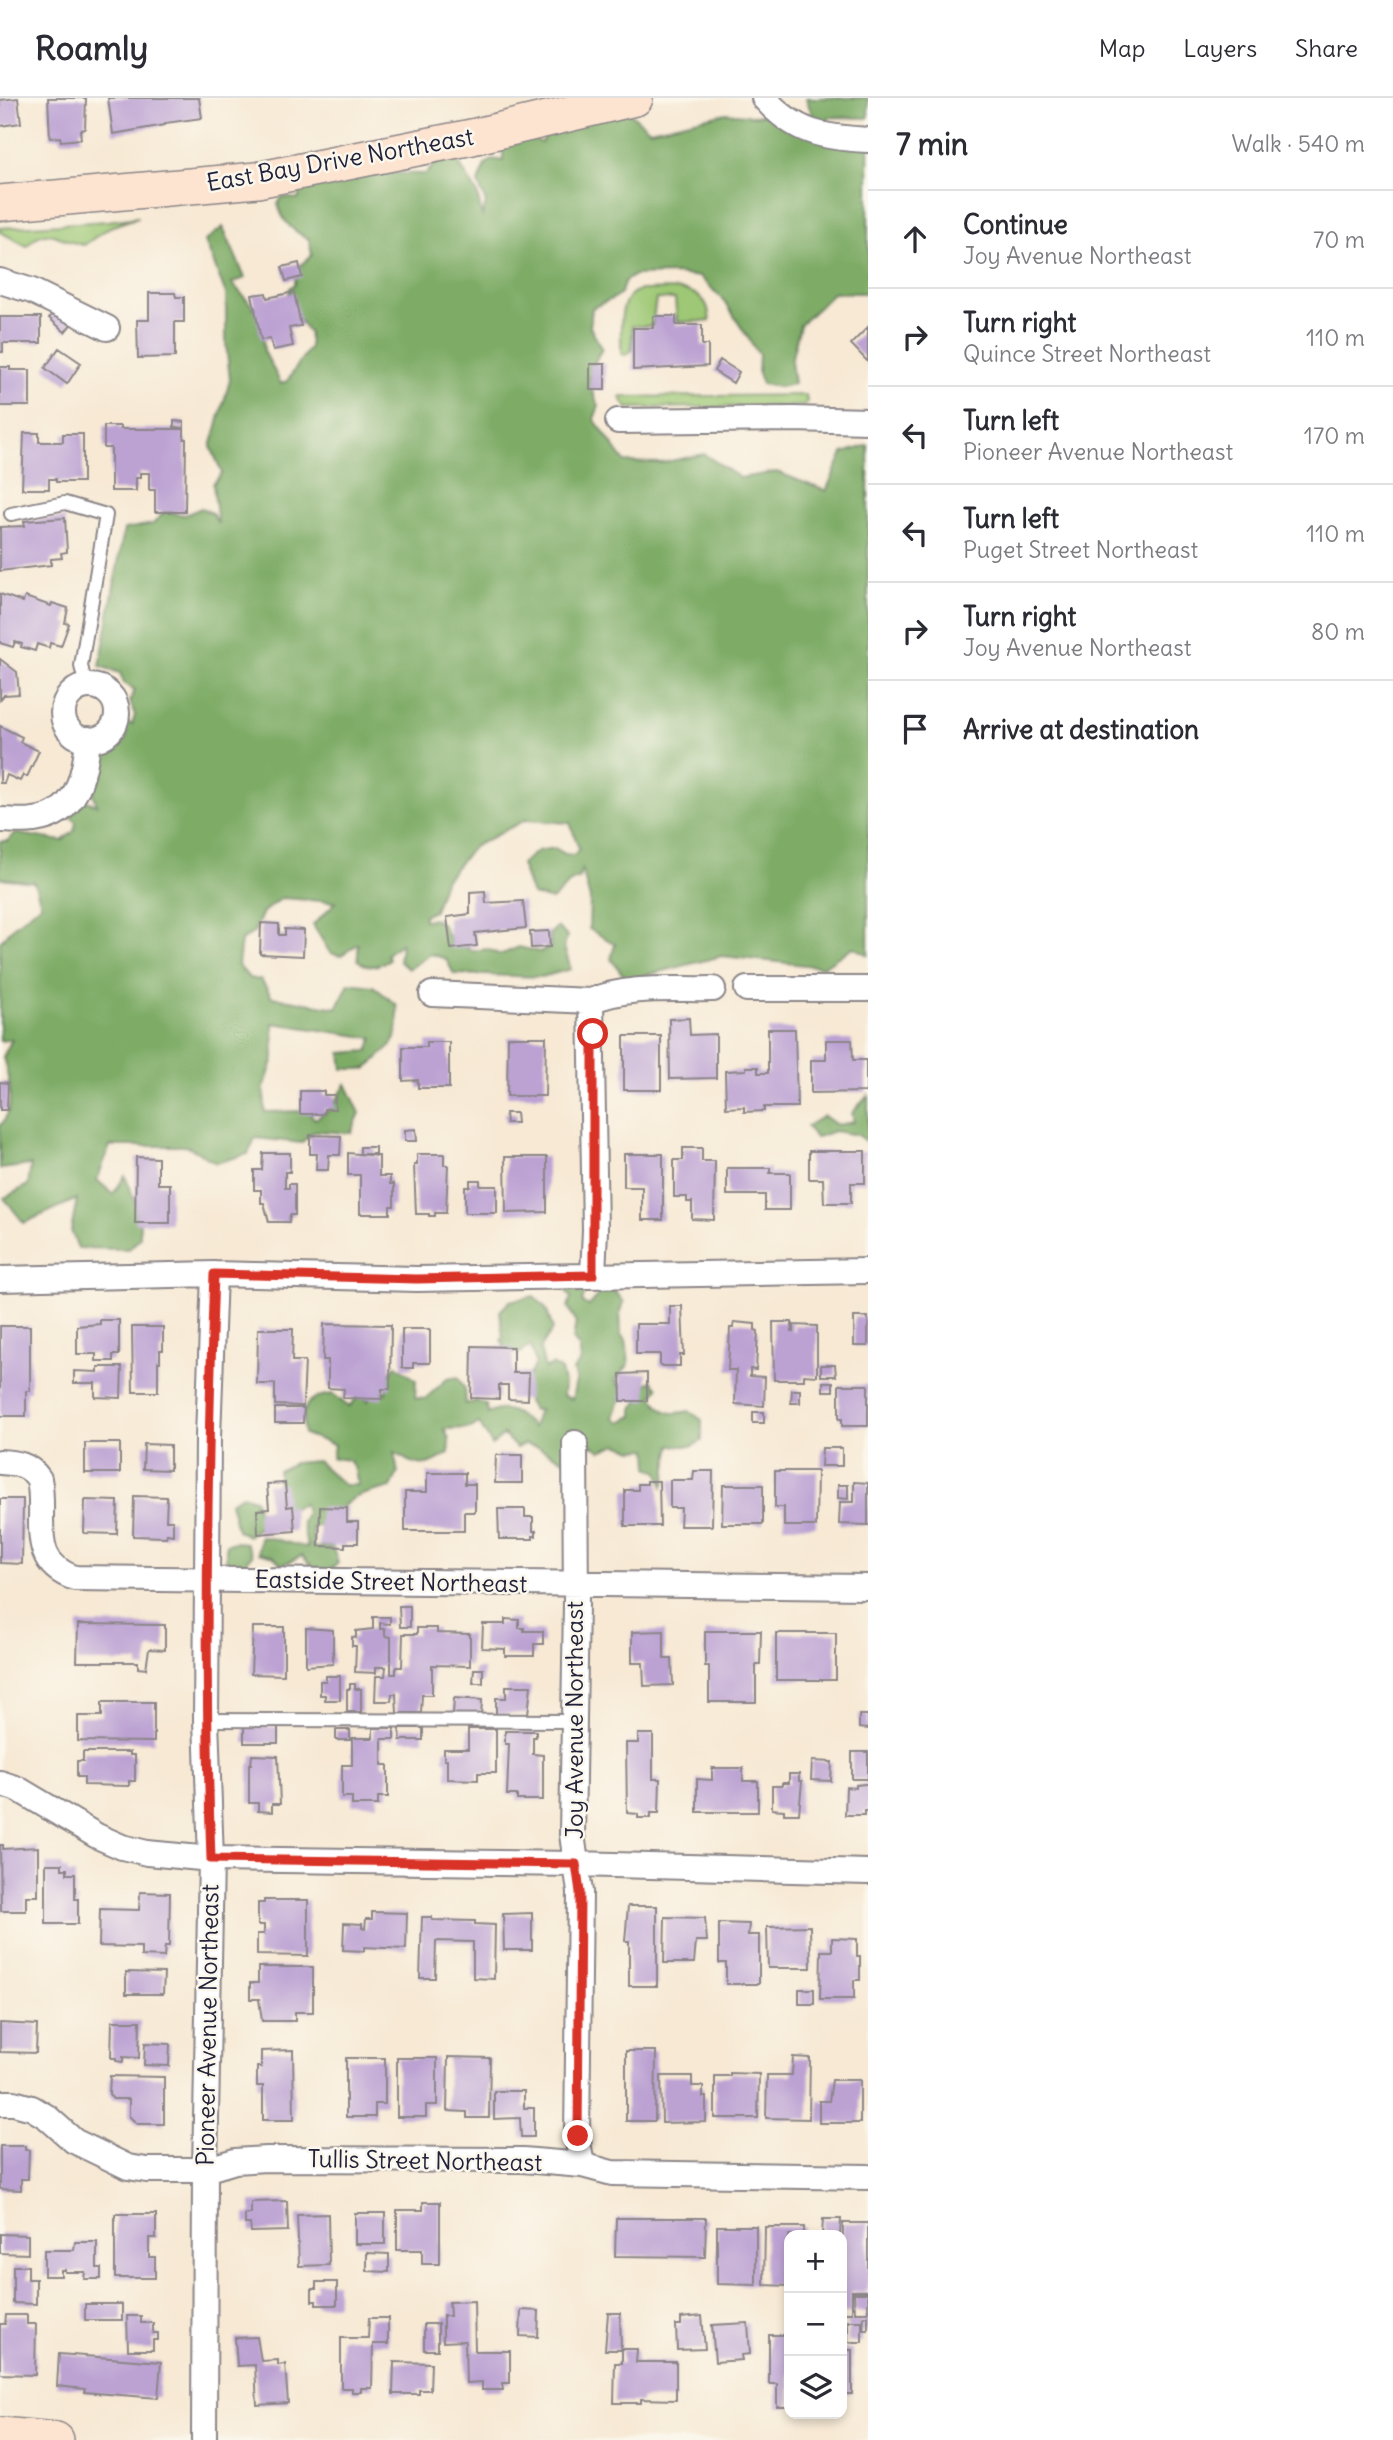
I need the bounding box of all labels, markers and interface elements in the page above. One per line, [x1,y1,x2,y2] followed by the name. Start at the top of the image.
[35,27,148,69] text: Roamly
[1099,33,1145,63] text: Map
[1183,33,1257,63] text: Layers
[1295,33,1358,63] text: Share
[204,121,476,197] street label: East Bay Drive Northeast
[896,125,968,163] text: 7 min
[1231,129,1365,158] text: Walk · 540 m
[963,208,1068,241] text: Continue
[896,220,934,258] icon: ahead
[1313,225,1365,254] text: 70 m
[963,241,1191,270] text: Joy Avenue Northeast
[963,306,1076,339] text: Turn right
[896,318,934,356] icon: right
[1306,323,1365,352] text: 110 m
[963,339,1211,368] text: Quince Street Northeast
[963,404,1059,437] text: Turn left
[896,416,934,454] icon: left
[1304,421,1365,450] text: 170 m
[963,437,1233,466] text: Pioneer Avenue Northeast
[963,502,1059,535] text: Turn left
[896,514,934,552] icon: left
[1306,519,1365,548] text: 110 m
[963,535,1198,564] text: Puget Street Northeast
[963,600,1076,633] text: Turn right
[896,612,934,650] icon: right
[1311,617,1365,646] text: 80 m
[963,633,1191,662] text: Joy Avenue Northeast
[896,710,934,748] icon: arrive
[963,713,1199,746] text: Arrive at destination
[577,1018,608,1049] route start
[255,1564,527,1598] street label: Eastside Street Northeast
[559,1601,589,1839] street label: Joy Avenue Northeast
[190,1884,224,2166] street label: Pioneer Avenue Northeast
[562,2120,593,2151] route end
[307,2143,543,2177] street label: Tullis Street Northeast
[784,2230,847,2419] map controls
[784,2230,847,2293] button: +
[784,2293,847,2356] button: −
[784,2356,847,2419] button: layers

